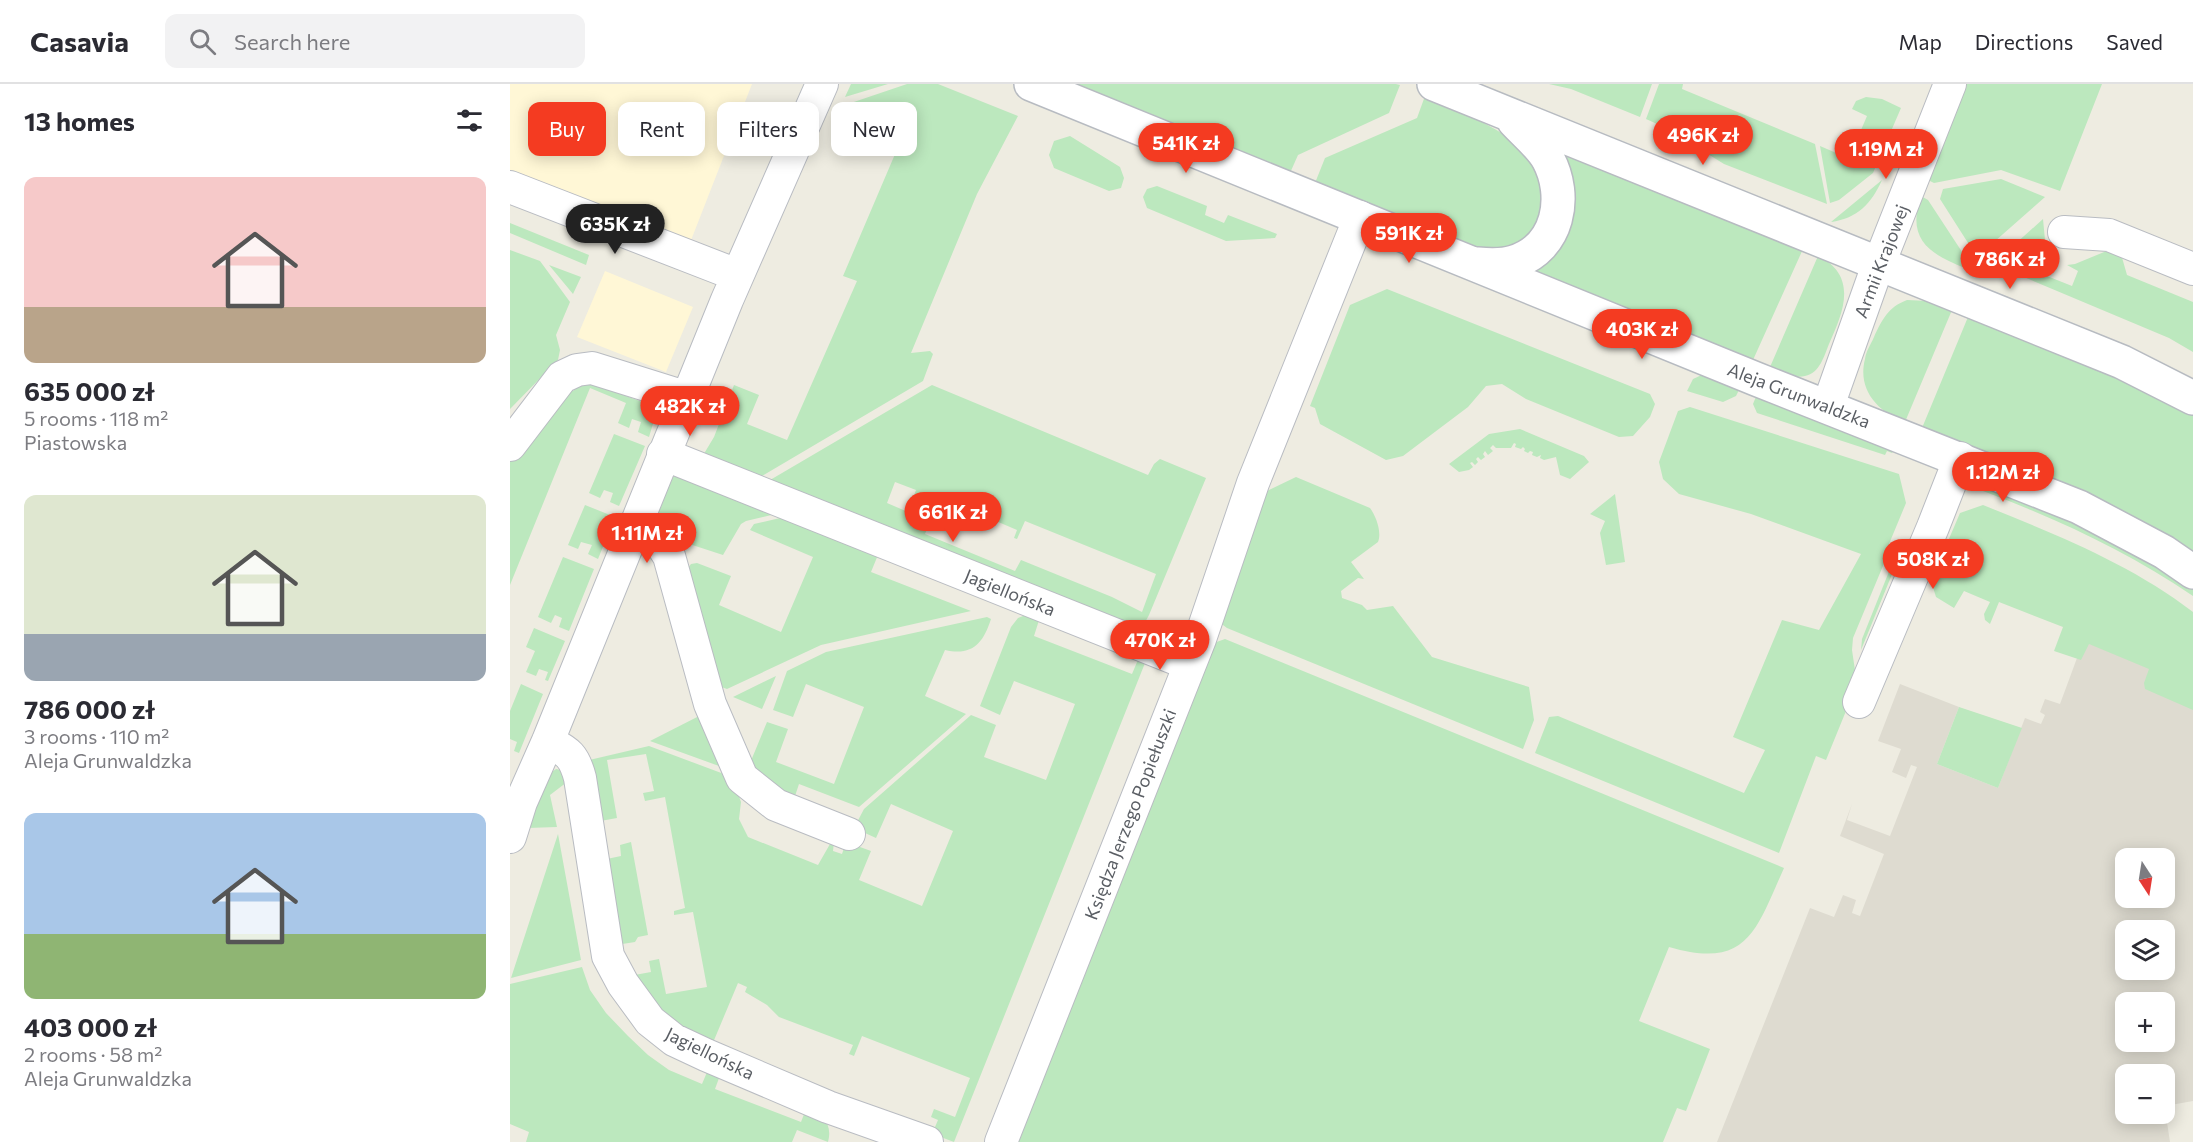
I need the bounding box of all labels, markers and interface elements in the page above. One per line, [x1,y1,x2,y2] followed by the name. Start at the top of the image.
[165,14,585,68] search box
[30,24,129,58] text: Casavia
[186,25,219,58] icon: search
[234,28,350,55] text: Search here
[1899,29,1942,54] text: Map
[1975,29,2073,54] text: Directions
[2106,29,2163,54] text: Saved
[528,102,606,156] chip: Buy
[618,102,705,156] chip: Rent
[717,102,819,156] chip: Filters
[831,102,917,156] chip: New
[453,104,486,137] icon: filters
[24,105,135,136] text: 13 homes
[1648,115,1758,166] pin: 496K zł
[1667,122,1739,146] text: 496K zł
[1131,123,1241,174] pin: 541K zł
[1824,129,1948,180] pin: 1.19M zł
[1152,130,1220,154] text: 541K zł
[1849,136,1923,160] text: 1.19M zł
[1849,201,1913,321] street label: Armii Krajowej
[560,204,670,255] pin: 635K zł
[580,211,650,235] text: 635K zł
[1354,213,1464,264] pin: 591K zł
[201,216,309,324] icon: home
[1375,220,1443,244] text: 591K zł
[1955,239,2065,290] pin: 786K zł
[1975,246,2045,270] text: 786K zł
[1587,309,1697,360] pin: 403K zł
[1606,316,1678,340] text: 403K zł
[1724,358,1874,432] street label: Aleja Grunwaldzka
[24,375,155,406] text: 635 000 zł
[635,386,745,437] pin: 482K zł
[654,393,726,417] text: 482K zł
[24,406,168,430] text: 5 rooms · 118 m²
[24,430,127,454] text: Piastowska
[1941,452,2065,503] pin: 1.12M zł
[1966,459,2040,483] text: 1.12M zł
[898,492,1008,543] pin: 661K zł
[919,499,987,523] text: 661K zł
[585,513,709,564] pin: 1.11M zł
[611,520,683,544] text: 1.11M zł
[201,534,309,642] icon: home
[1878,539,1988,590] pin: 508K zł
[1897,546,1969,570] text: 508K zł
[961,564,1059,620] street label: Jagiellońska
[1105,620,1215,671] pin: 470K zł
[1124,627,1196,651] text: 470K zł
[24,693,155,724] text: 786 000 zł
[1080,705,1180,923] street label: Księdza Jerzego Popiełuszki
[24,724,169,748] text: 3 rooms · 110 m²
[24,748,192,772] text: Aleja Grunwaldzka
[2115,848,2175,908] north arrow
[2115,848,2175,1124] map controls
[201,852,309,960] icon: home
[2115,920,2175,980] button: layers
[2115,992,2175,1052] button: +
[24,1011,157,1042] text: 403 000 zł
[662,1022,758,1084] street label: Jagiellońska
[24,1042,162,1066] text: 2 rooms · 58 m²
[2115,1064,2175,1124] button: −
[24,1066,192,1090] text: Aleja Grunwaldzka

